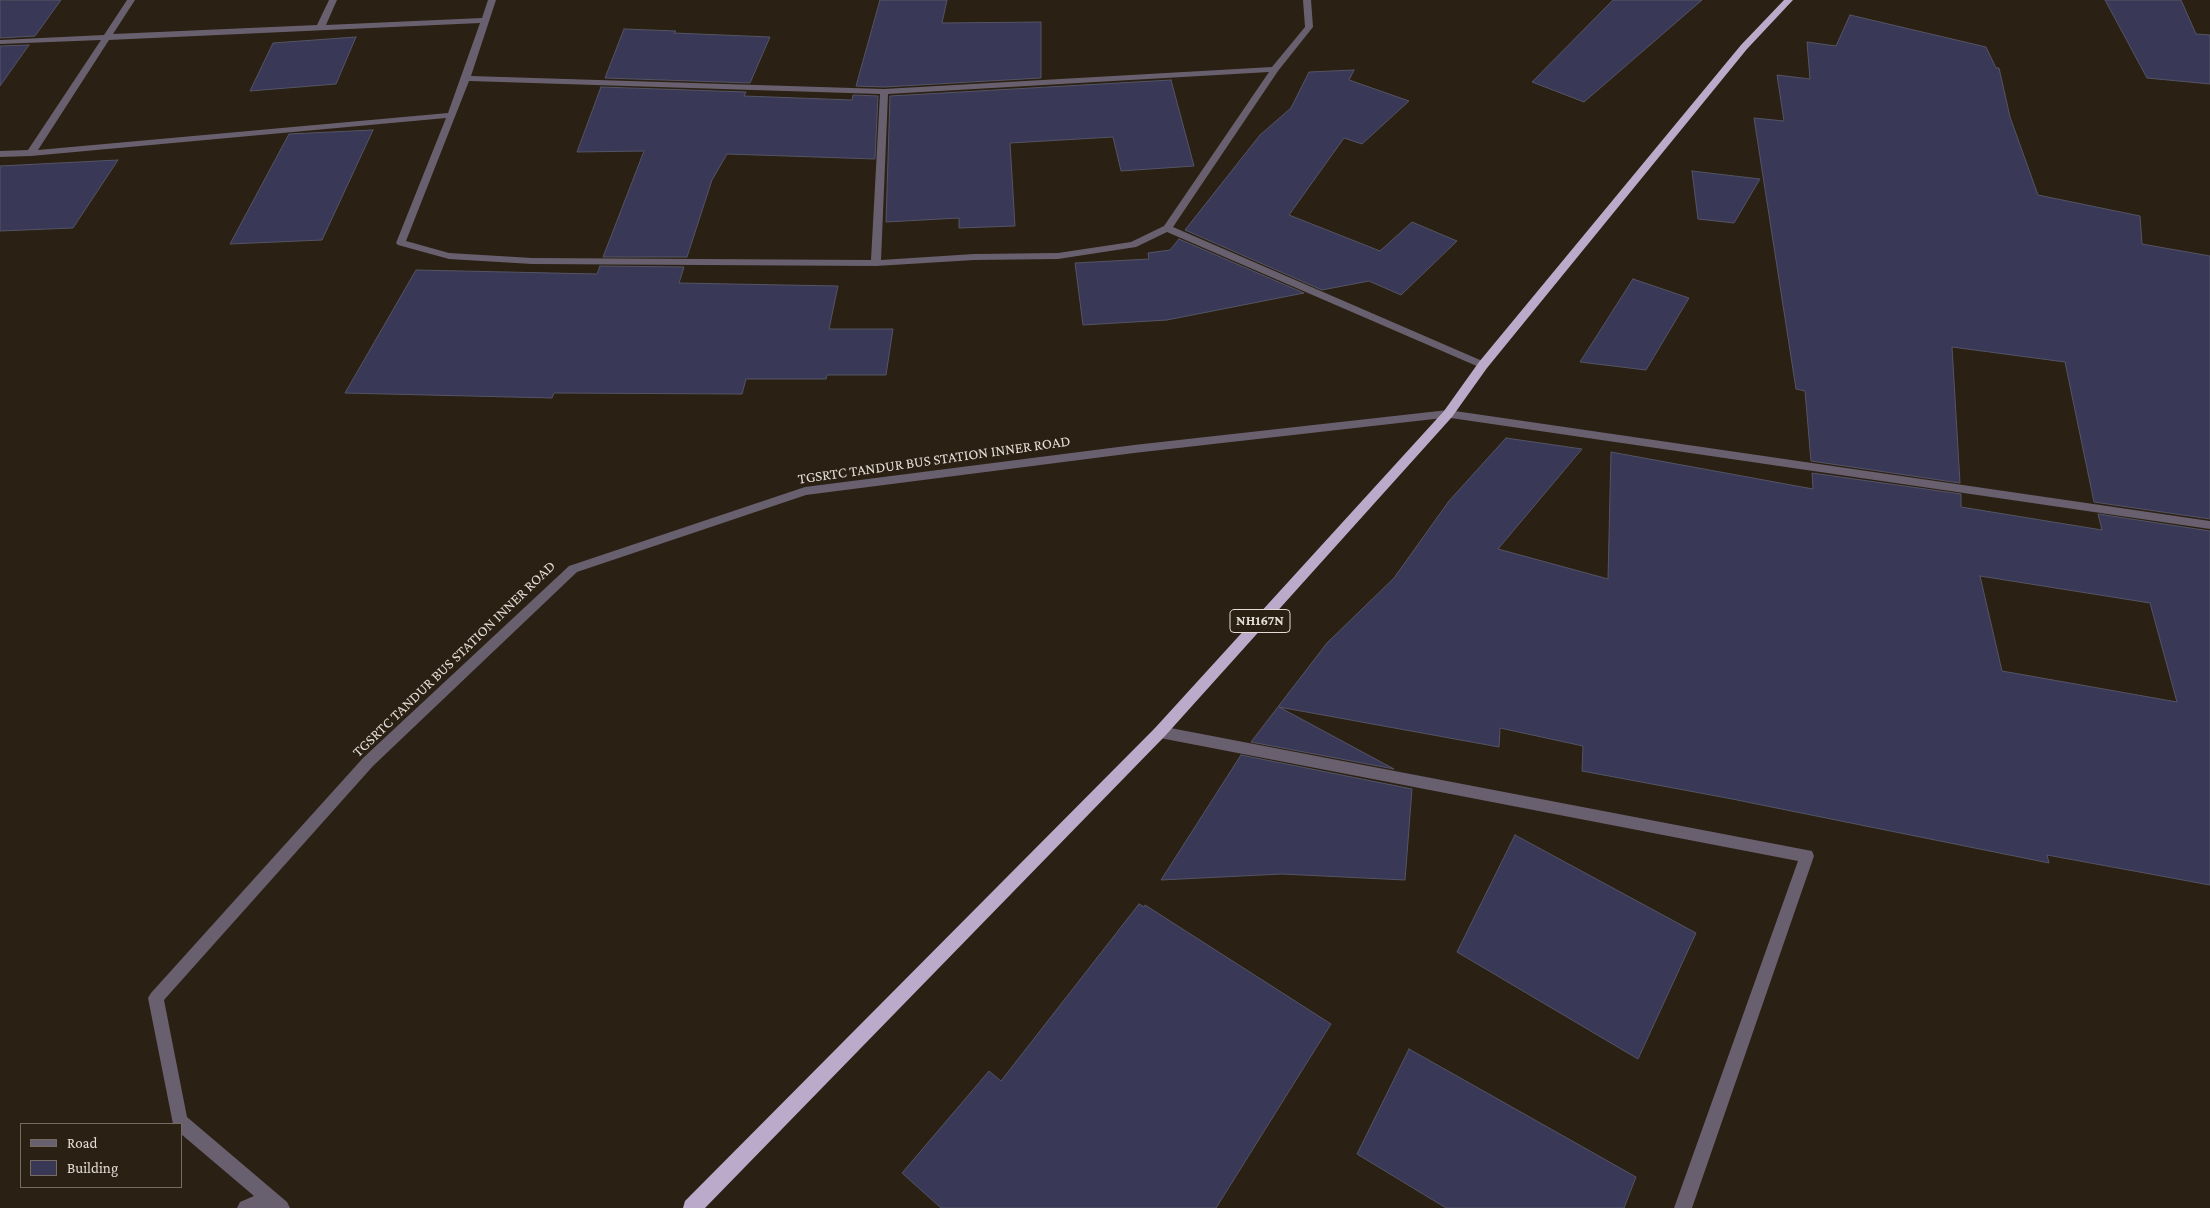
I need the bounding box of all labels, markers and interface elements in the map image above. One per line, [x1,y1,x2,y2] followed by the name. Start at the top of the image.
[797,432,1071,488] street label: TGSRTC TANDUR BUS STATION INNER ROAD
[349,557,559,761] street label: TGSRTC TANDUR BUS STATION INNER ROAD
[1230,610,1290,632] road number: NH167N
[20,1123,182,1188] legend
[67,1135,97,1151] text: Road
[67,1160,118,1176] text: Building

